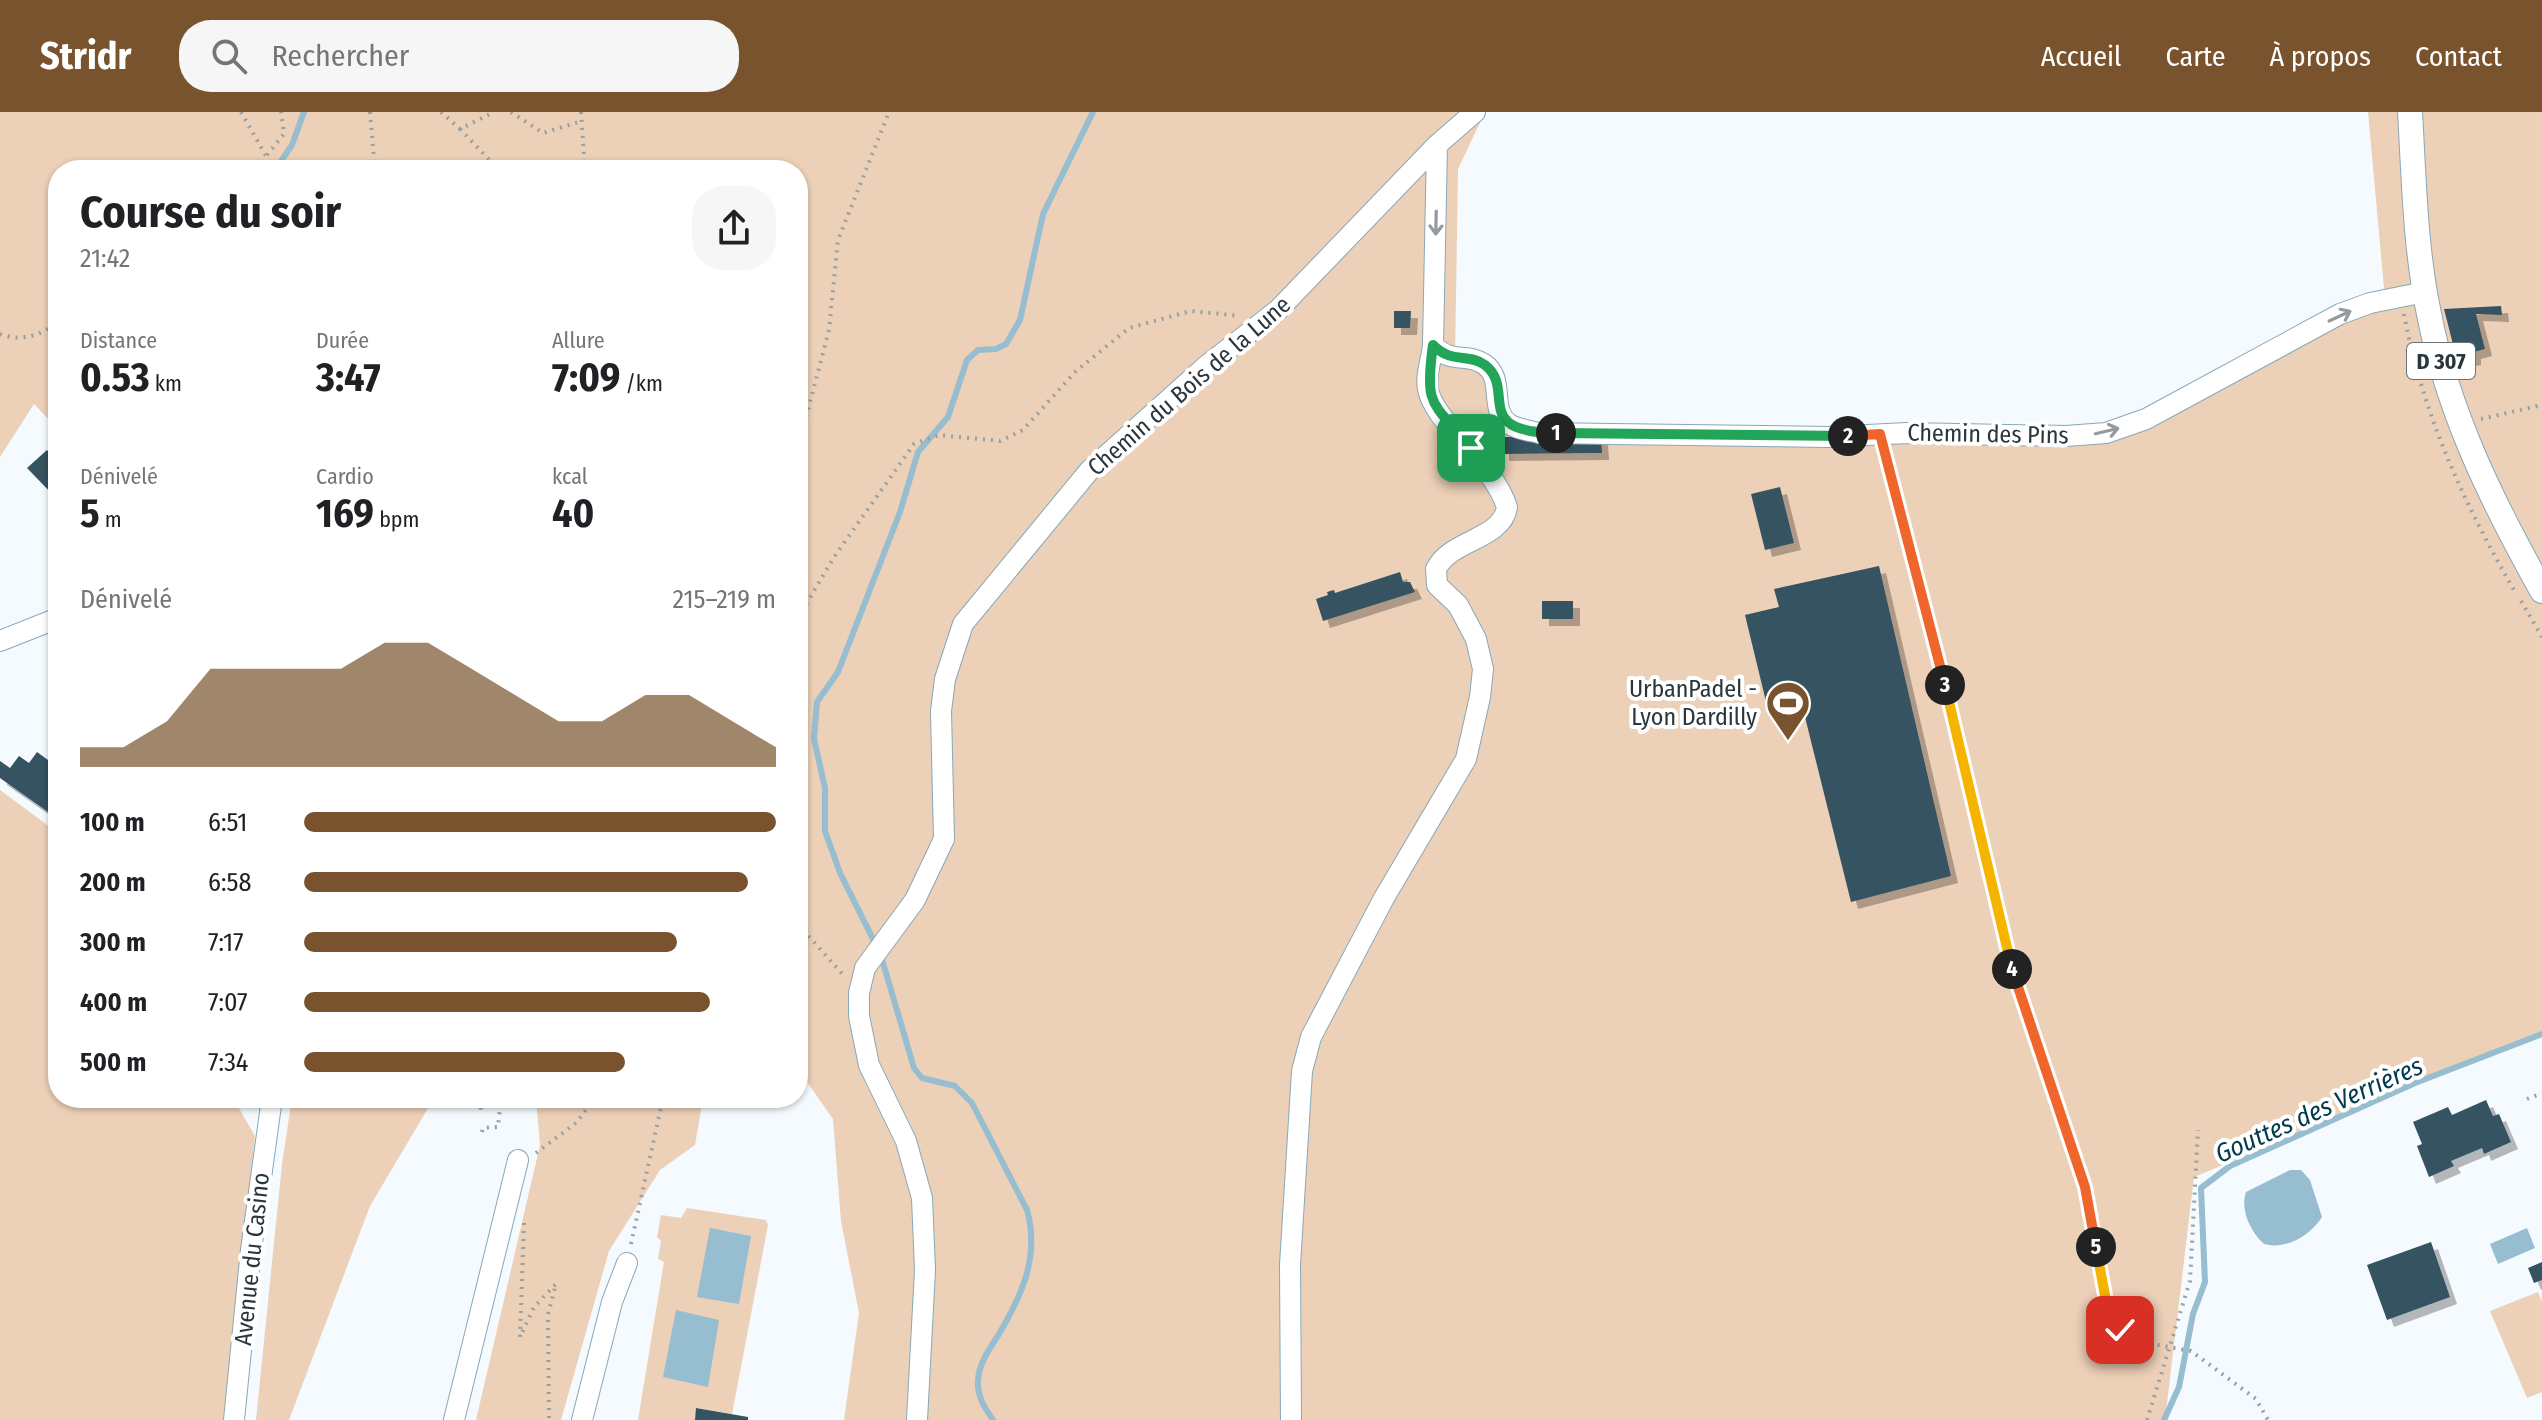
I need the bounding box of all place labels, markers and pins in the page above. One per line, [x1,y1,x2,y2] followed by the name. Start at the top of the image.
[1536,413,1576,453] pin: 1
[1437,414,1505,482] pin
[1828,416,1868,456] pin: 2
[1925,665,1965,705] pin: 3
[1629,675,1757,731] place label: UrbanPadel - Lyon Dardilly
[1764,679,1812,742] sports icon: UrbanPadel - Lyon Dardilly
[1992,949,2032,989] pin: 4
[2076,1227,2116,1267] pin: 5
[2086,1296,2154,1364] pin

